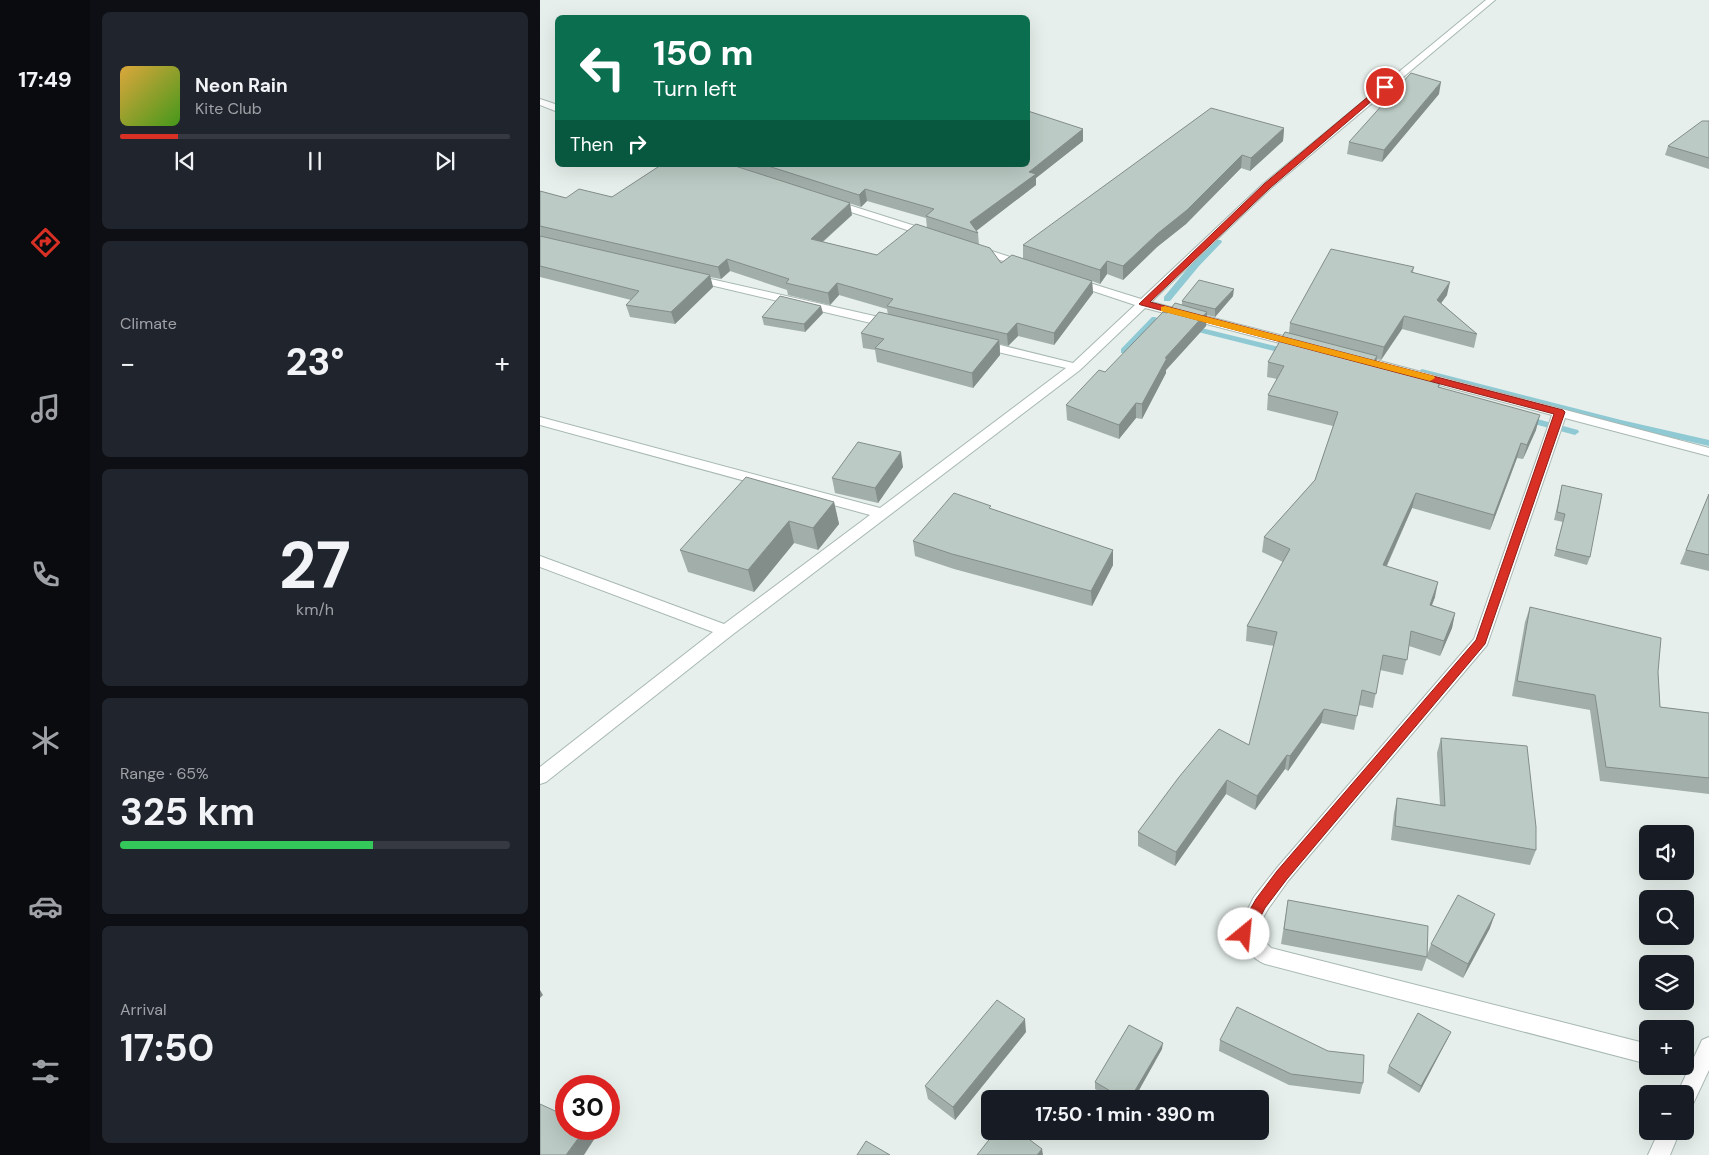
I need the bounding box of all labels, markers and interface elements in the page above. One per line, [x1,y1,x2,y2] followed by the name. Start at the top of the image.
[653,30,753,76] text: 150 m
[570,35,635,100] icon: left
[18,65,72,94] text: 17:49
[1364,66,1406,108] pin
[195,73,288,98] text: Neon Rain
[1371,73,1399,101] icon: arrive
[653,74,737,103] text: Turn left
[195,98,262,119] text: Kite Club
[623,130,651,158] icon: right
[570,132,613,157] text: Then
[171,147,199,175] icon: previous
[301,147,329,175] icon: pause
[431,147,459,175] icon: next
[28,225,63,260] icon: directions
[120,313,177,334] text: Climate
[286,337,344,387] text: 23°
[120,345,135,382] text: −
[495,345,510,382] text: +
[28,391,63,426] icon: music
[279,524,351,608] text: 27
[28,557,63,592] icon: phone
[296,599,334,620] text: km/h
[28,723,63,758] icon: climate
[120,763,209,784] text: Range · 65%
[120,787,255,837] text: 325 km
[1639,825,1694,1140] map controls
[1639,825,1694,880] button: sound
[28,889,63,924] icon: car
[1639,890,1694,945] button: search
[1217,907,1269,959] position arrow
[1639,955,1694,1010] button: layers
[120,999,167,1020] text: Arrival
[1639,1020,1694,1075] button: +
[120,1023,214,1073] text: 17:50
[28,1054,63,1089] icon: filters
[555,1075,620,1140] speed limit sign: 30
[1639,1085,1694,1140] button: −
[1035,1102,1215,1127] text: 17:50 · 1 min · 390 m

